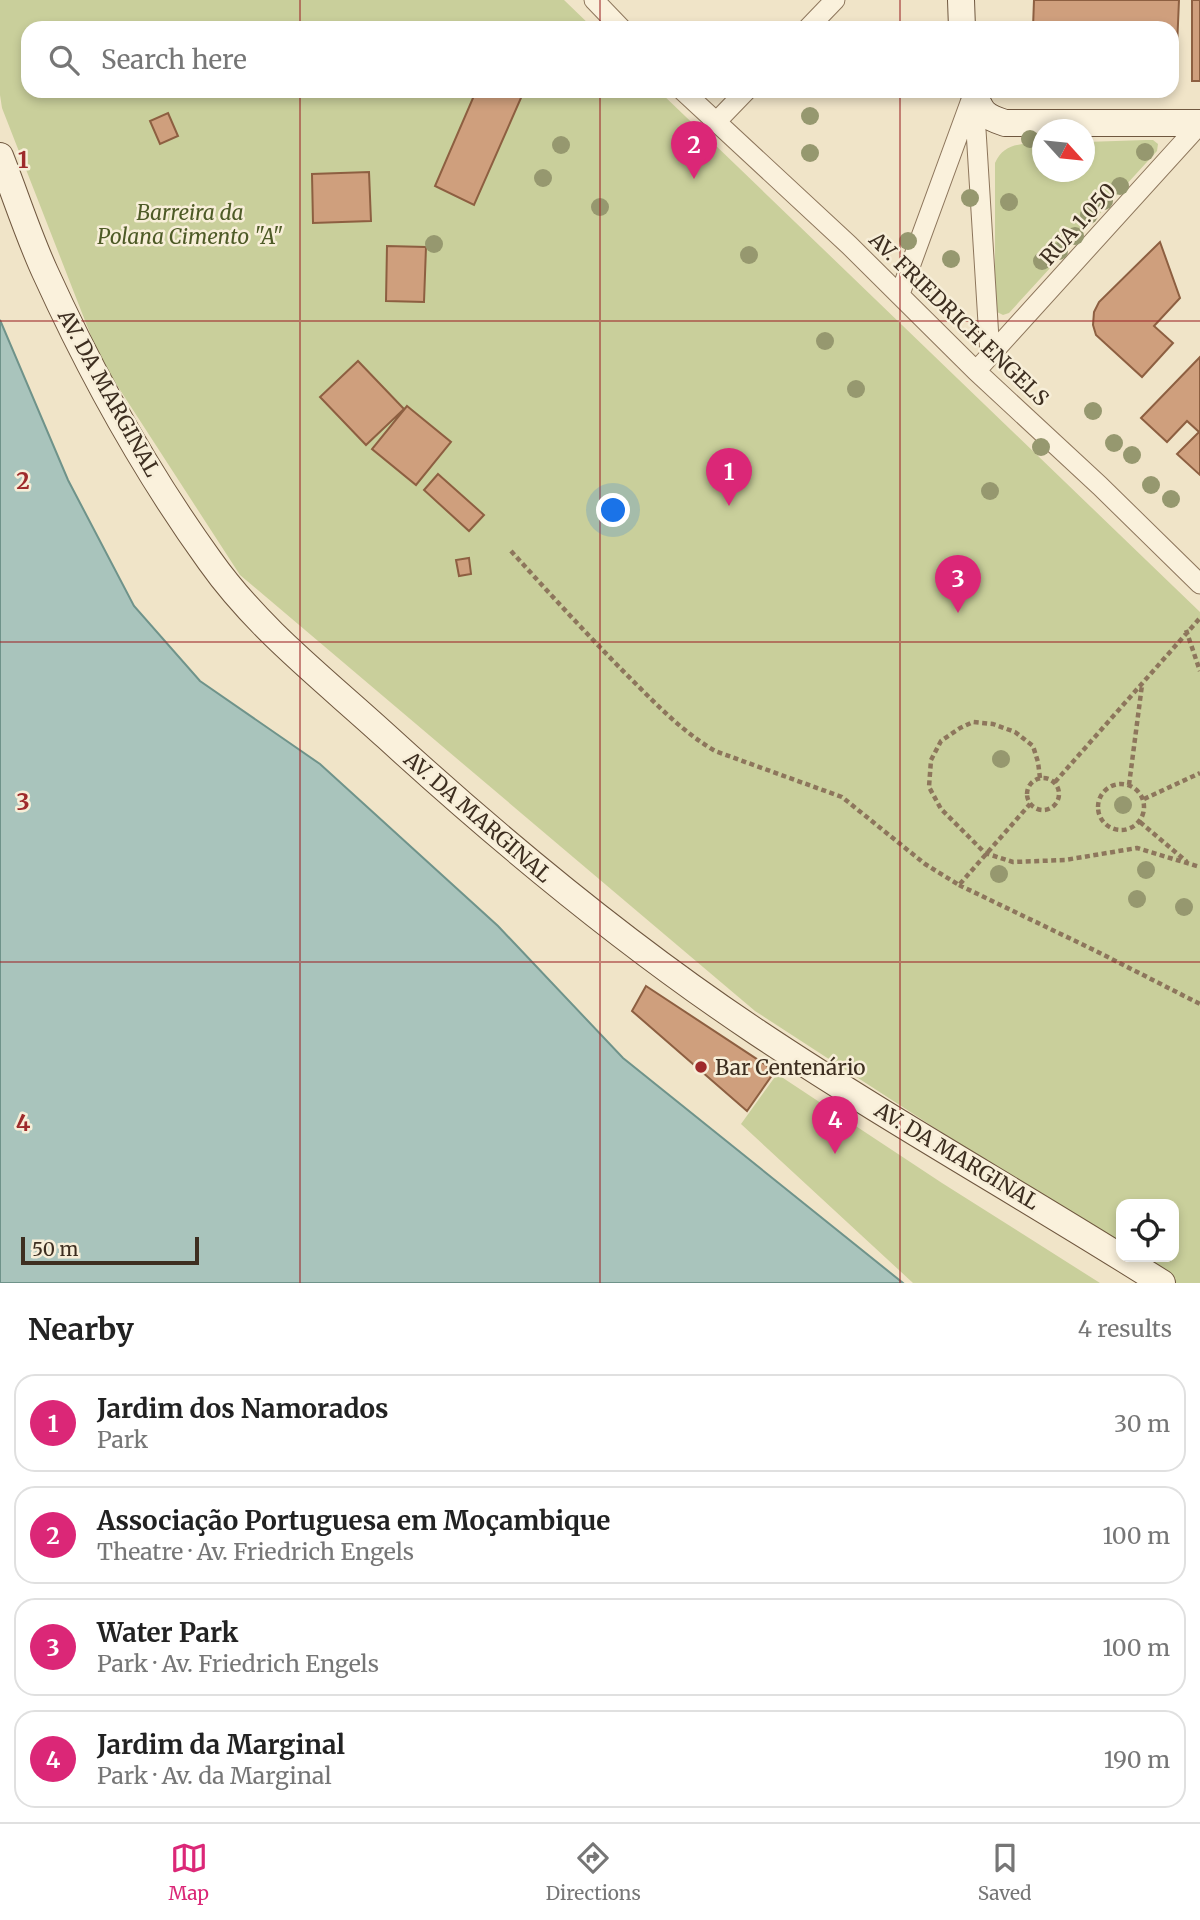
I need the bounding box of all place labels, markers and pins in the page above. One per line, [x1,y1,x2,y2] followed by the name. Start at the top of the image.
[671,121,717,179] pin: 2
[706,448,752,506] pin: 1
[935,555,981,613] pin: 3
[715,1054,866,1081] place label: Bar Centenário
[693,1059,709,1075] marker: Bar Centenário
[812,1096,858,1154] pin: 4

